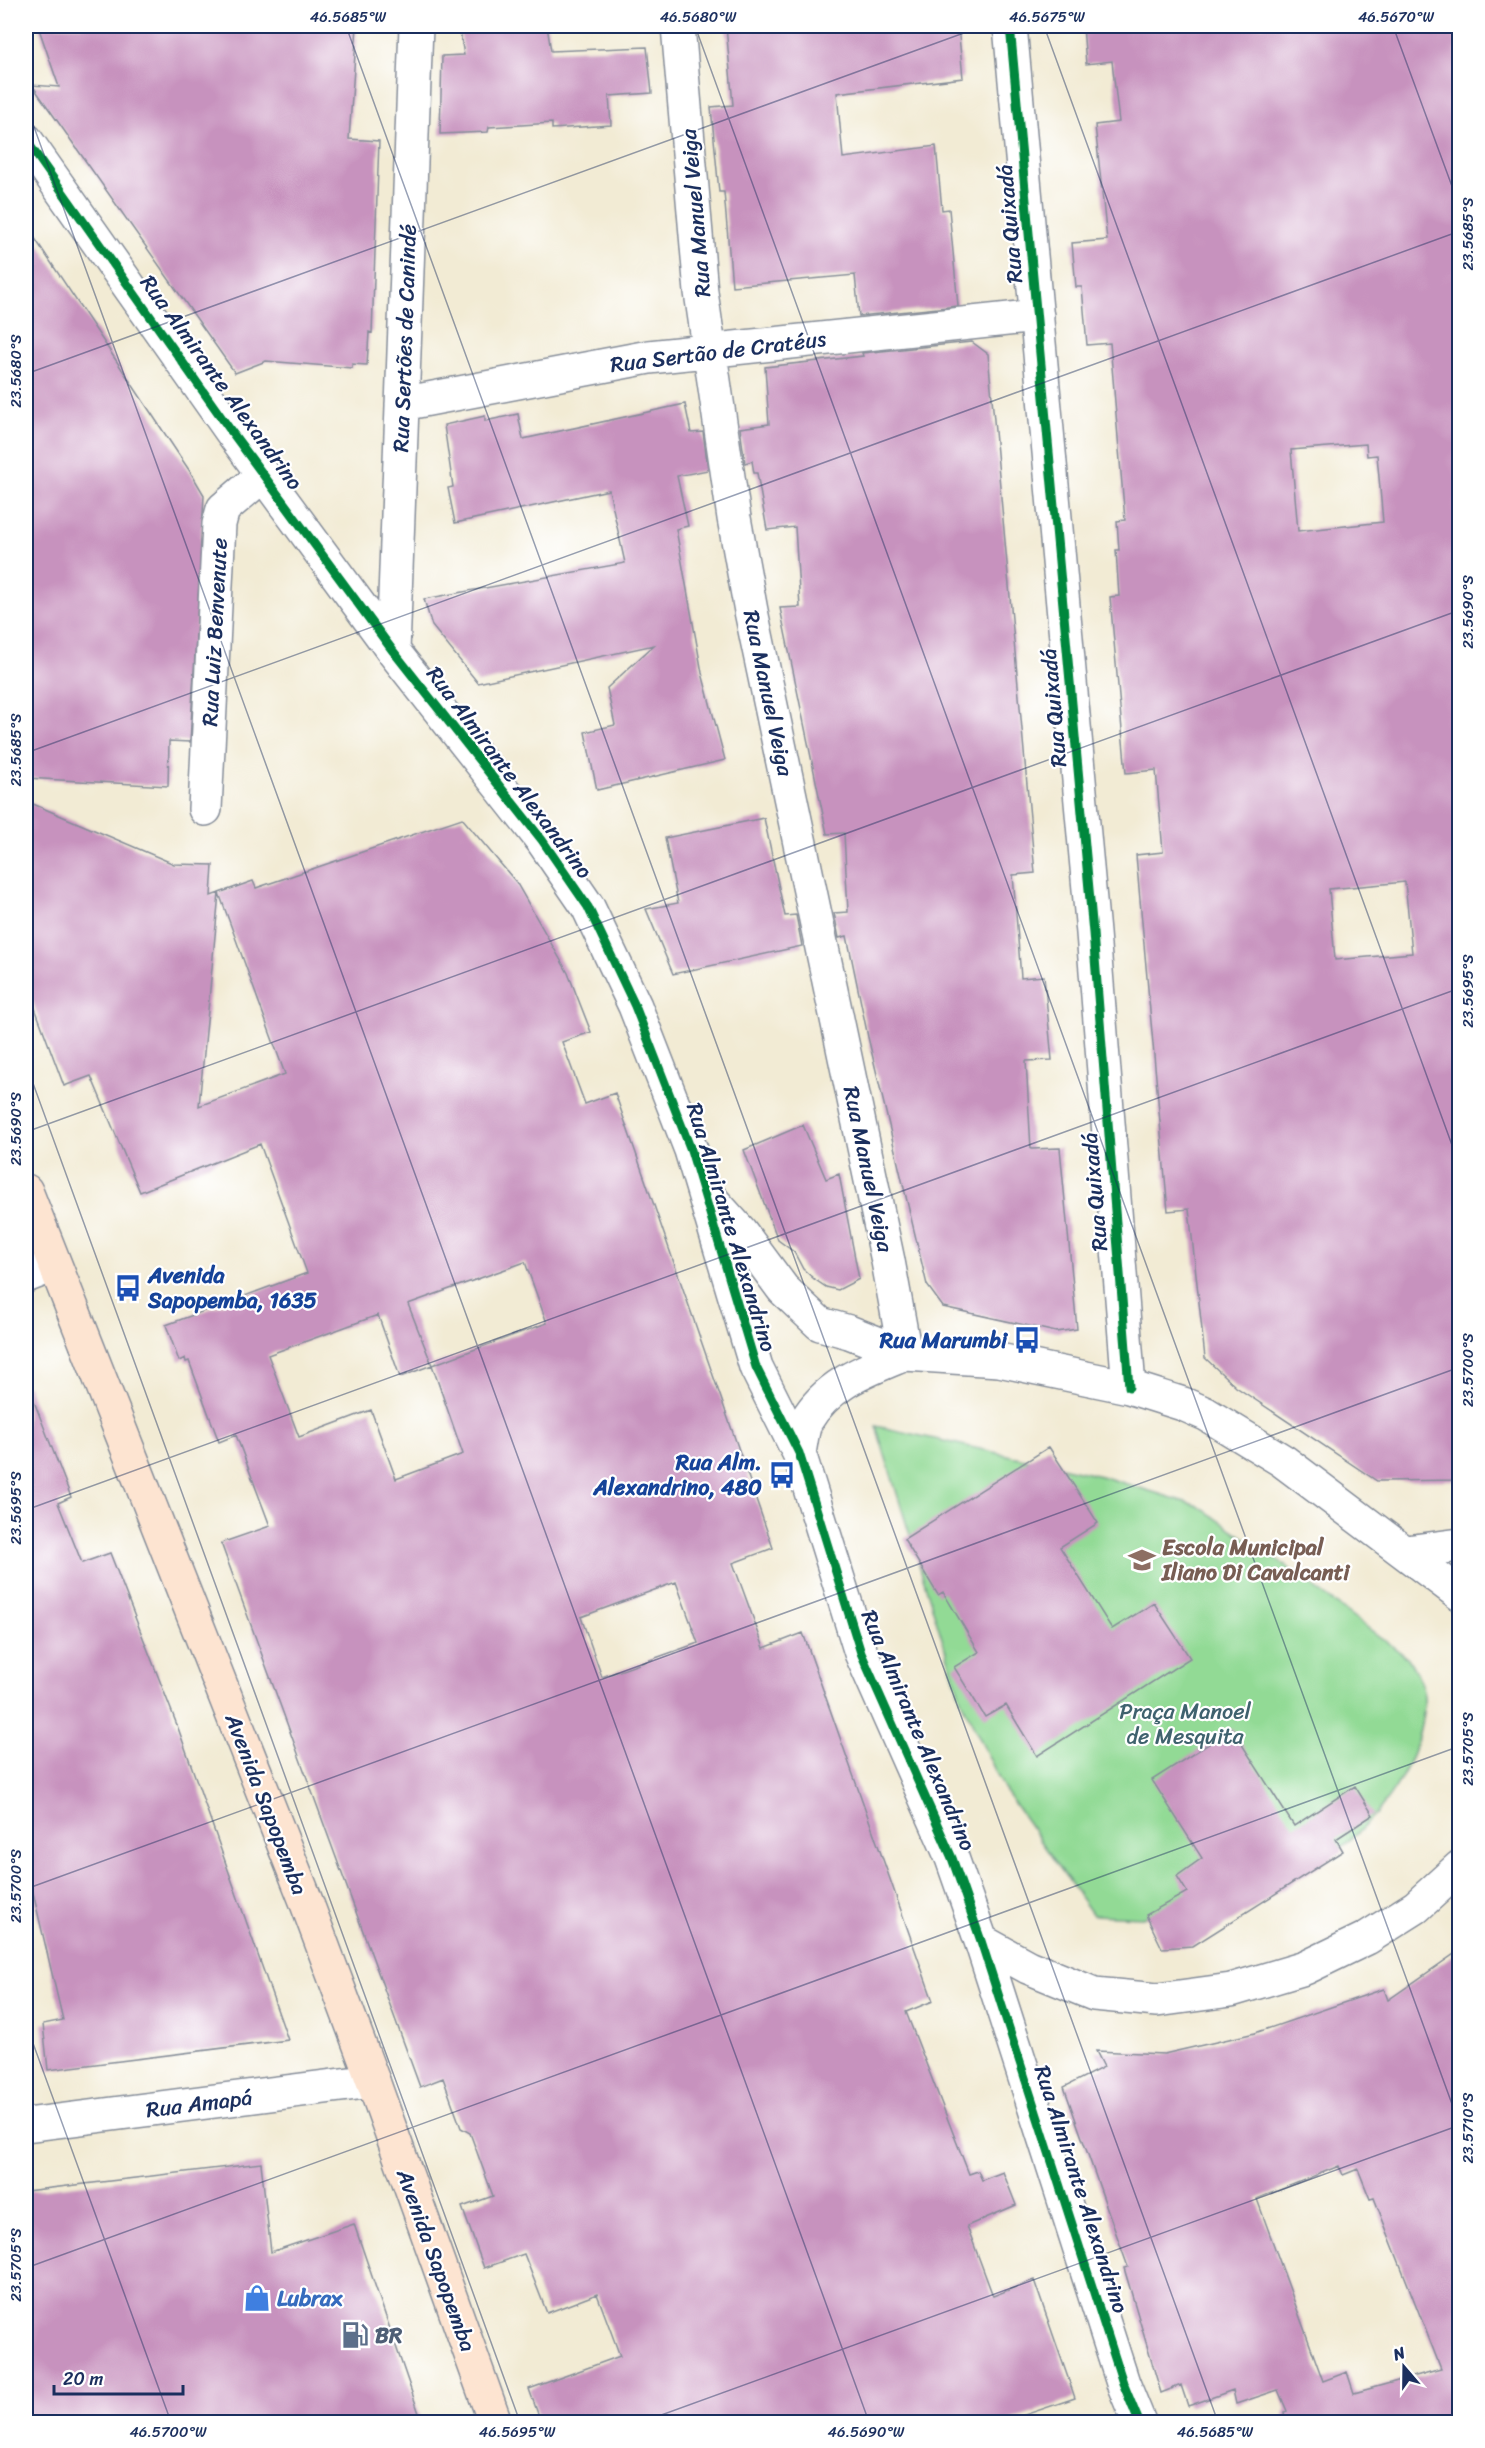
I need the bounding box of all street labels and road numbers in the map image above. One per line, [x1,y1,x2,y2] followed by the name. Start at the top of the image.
[669,126,722,299] street label: Rua Manuel Veiga
[985,163,1034,285] street label: Rua Quixadá
[381,223,428,453] street label: Rua Sertões de Canindé
[130,266,314,499] street label: Rua Almirante Alexandrino
[608,319,828,384] street label: Rua Sertão de Cratéus
[190,537,239,727] street label: Rua Luiz Benvenute
[732,606,805,781] street label: Rua Manuel Veiga
[1029,647,1078,769] street label: Rua Quixadá
[416,657,603,888] street label: Rua Almirante Alexandrino
[832,1082,905,1257] street label: Rua Manuel Veiga
[675,1098,788,1357] street label: Rua Almirante Alexandrino
[1070,1131,1119,1253] street label: Rua Quixadá
[850,1603,987,1857] street label: Rua Almirante Alexandrino
[214,1707,319,1901] street label: Avenida Sapopemba
[1023,2060,1140,2318] street label: Rua Almirante Alexandrino
[144,2078,255,2129] street label: Rua Amapá
[385,2162,488,2357] street label: Avenida Sapopemba

